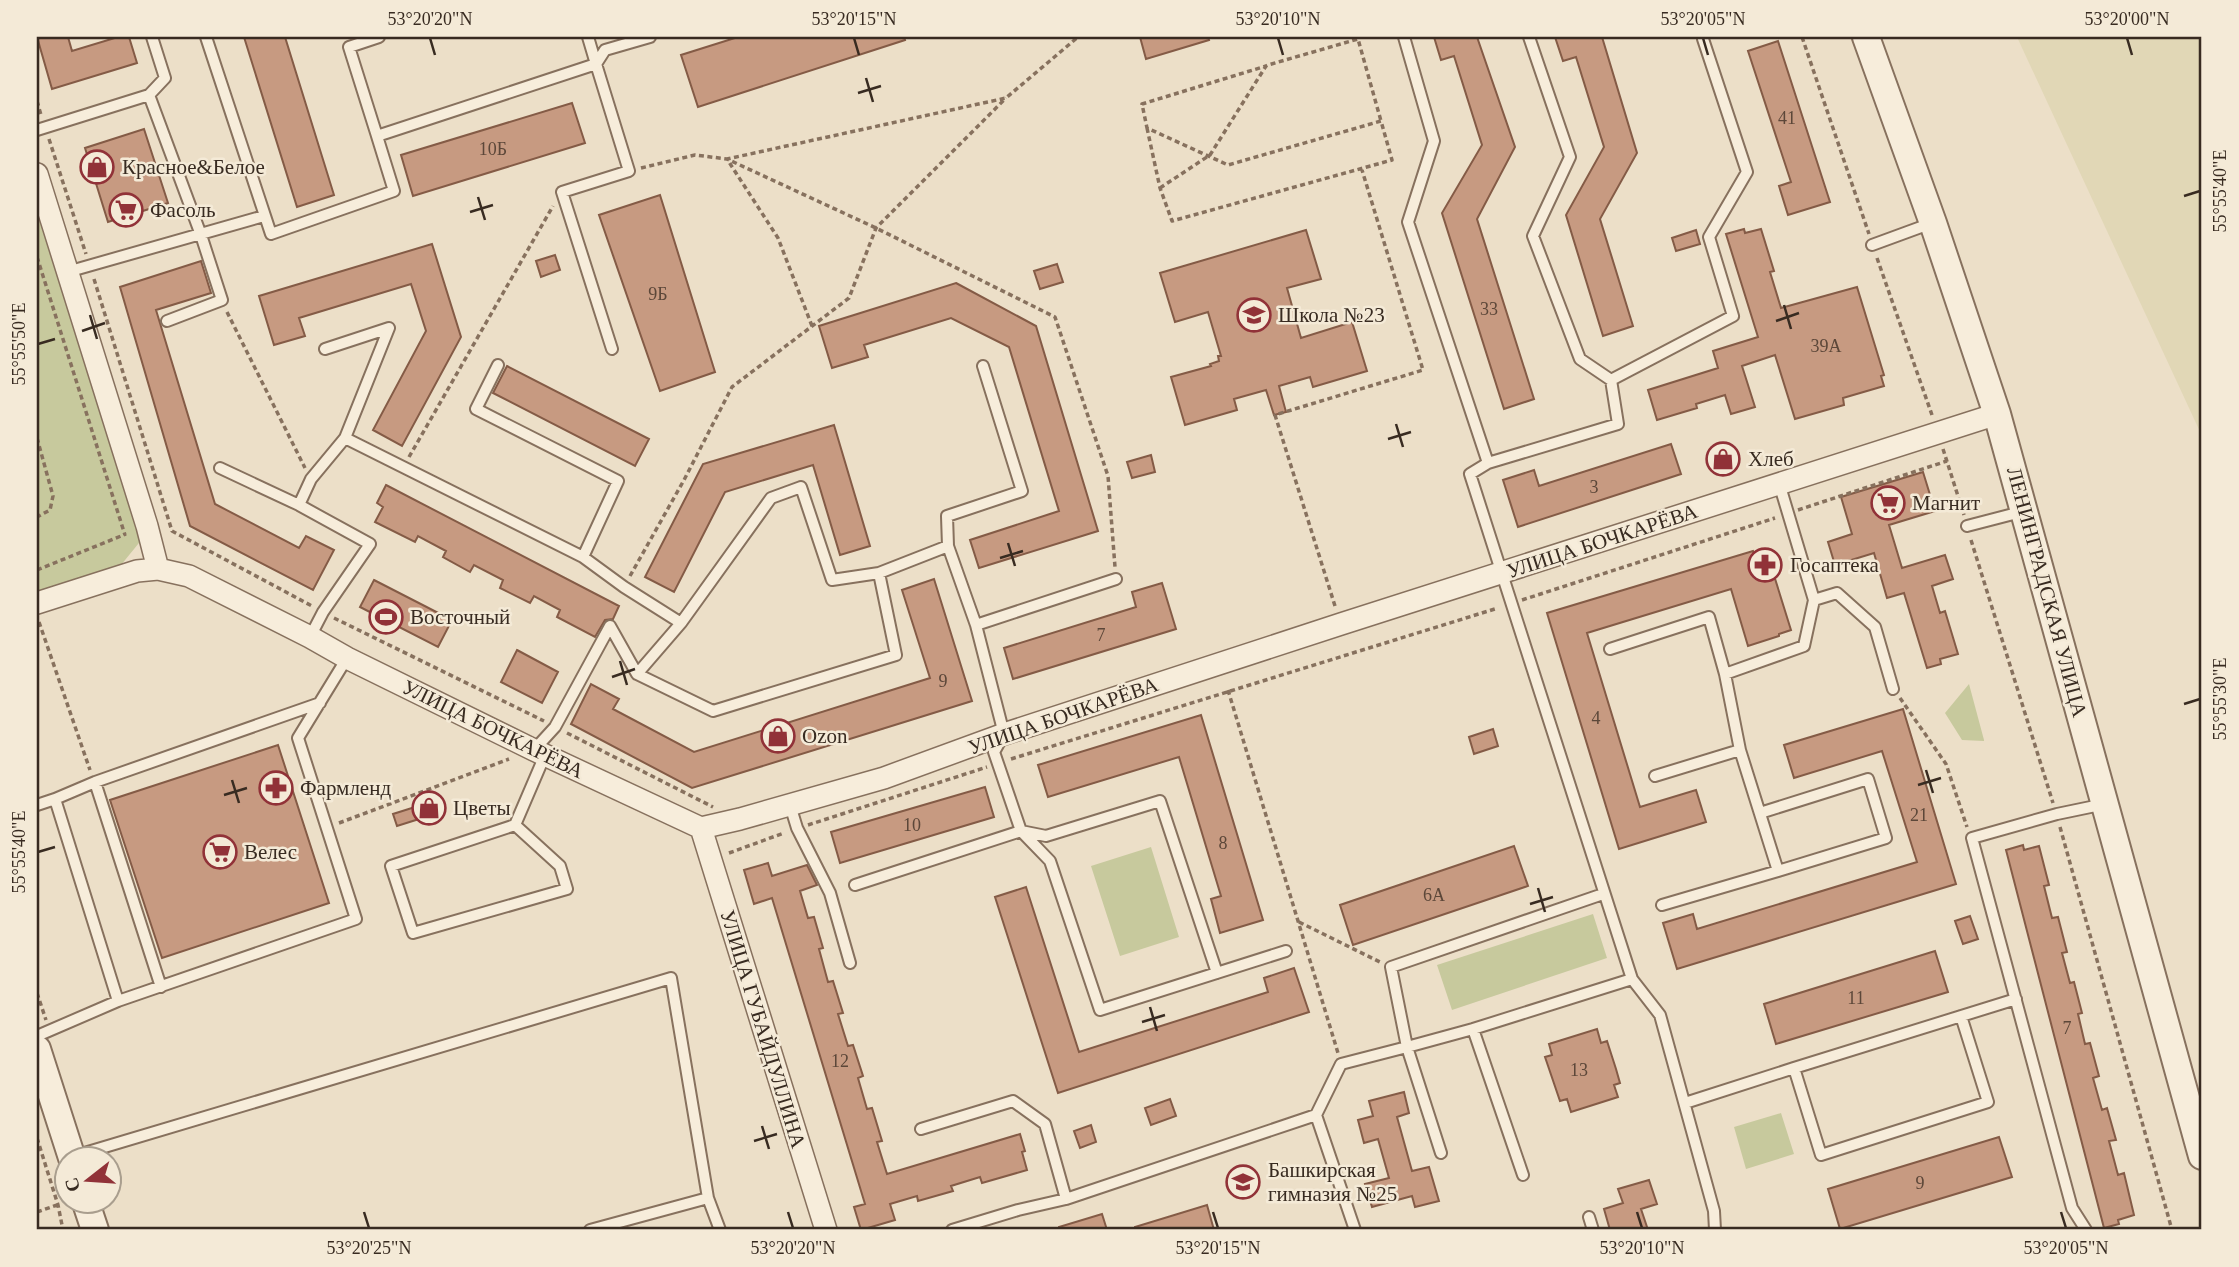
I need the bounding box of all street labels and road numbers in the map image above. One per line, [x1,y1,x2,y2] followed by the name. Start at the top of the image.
[2002,464,2092,720] street label: ЛЕНИНГРАДСКАЯ УЛИЦА
[1504,499,1701,583] street label: УЛИЦА БОЧКАРЁВА
[965,672,1162,760] street label: УЛИЦА БОЧКАРЁВА
[398,675,589,784] street label: УЛИЦА БОЧКАРЁВА
[715,907,811,1152] street label: УЛИЦА ГУБАЙДУЛЛИНА

